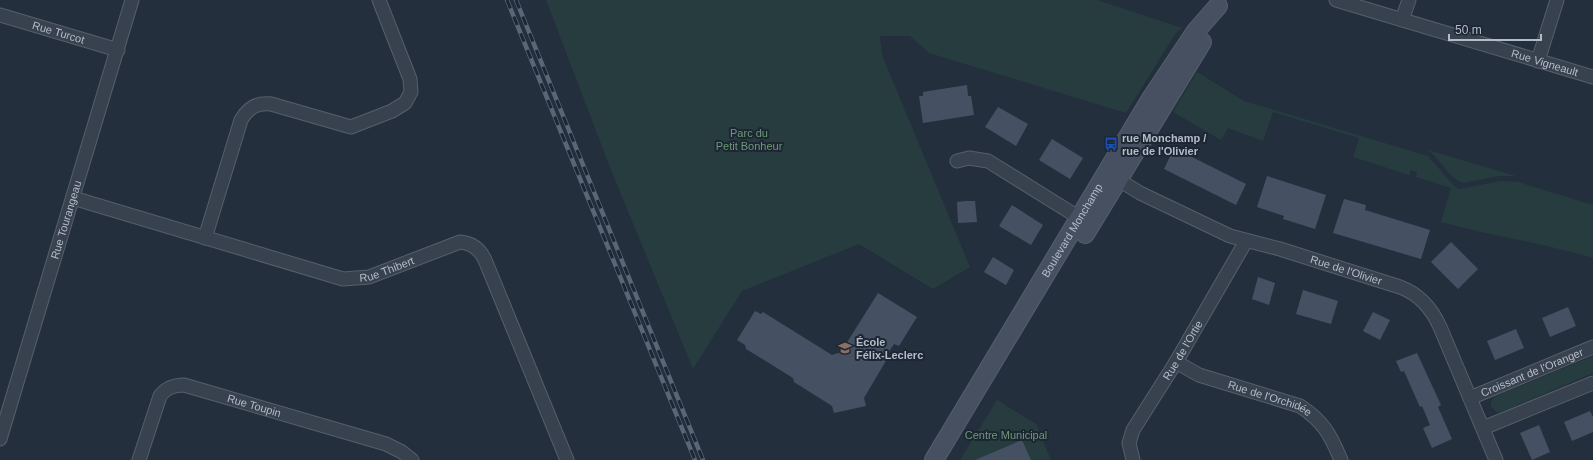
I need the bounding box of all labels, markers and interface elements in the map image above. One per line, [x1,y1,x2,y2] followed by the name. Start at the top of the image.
[1449,16,1541,42] scale bar
[31,19,86,46] street label: Rue Turcot
[1455,23,1482,37] text: 50 m
[1510,47,1580,78] street label: Rue Vigneault
[716,127,783,152] park label: Parc du Petit Bonheur
[1122,132,1206,157] place label: rue Monchamp / rue de l'Olivier
[1103,136,1119,152] bus stop icon: rue Monchamp / rue de l'Olivier
[48,179,83,260] street label: Rue Tourangeau
[1039,181,1105,279] street label: Boulevard Monchamp
[1309,253,1384,287] street label: Rue de l'Olivier
[359,254,416,284] street label: Rue Thibert
[1160,318,1205,382] street label: Rue de l'Ortie
[856,336,923,361] place label: École Félix-Leclerc
[837,340,853,356] school or university icon: École Félix-Leclerc
[1479,346,1585,399] street label: Croissant de l'Oranger
[1227,378,1314,418] street label: Rue de l'Orchidée
[226,392,283,419] street label: Rue Toupin
[965,429,1047,441] park label: Centre Municipal

